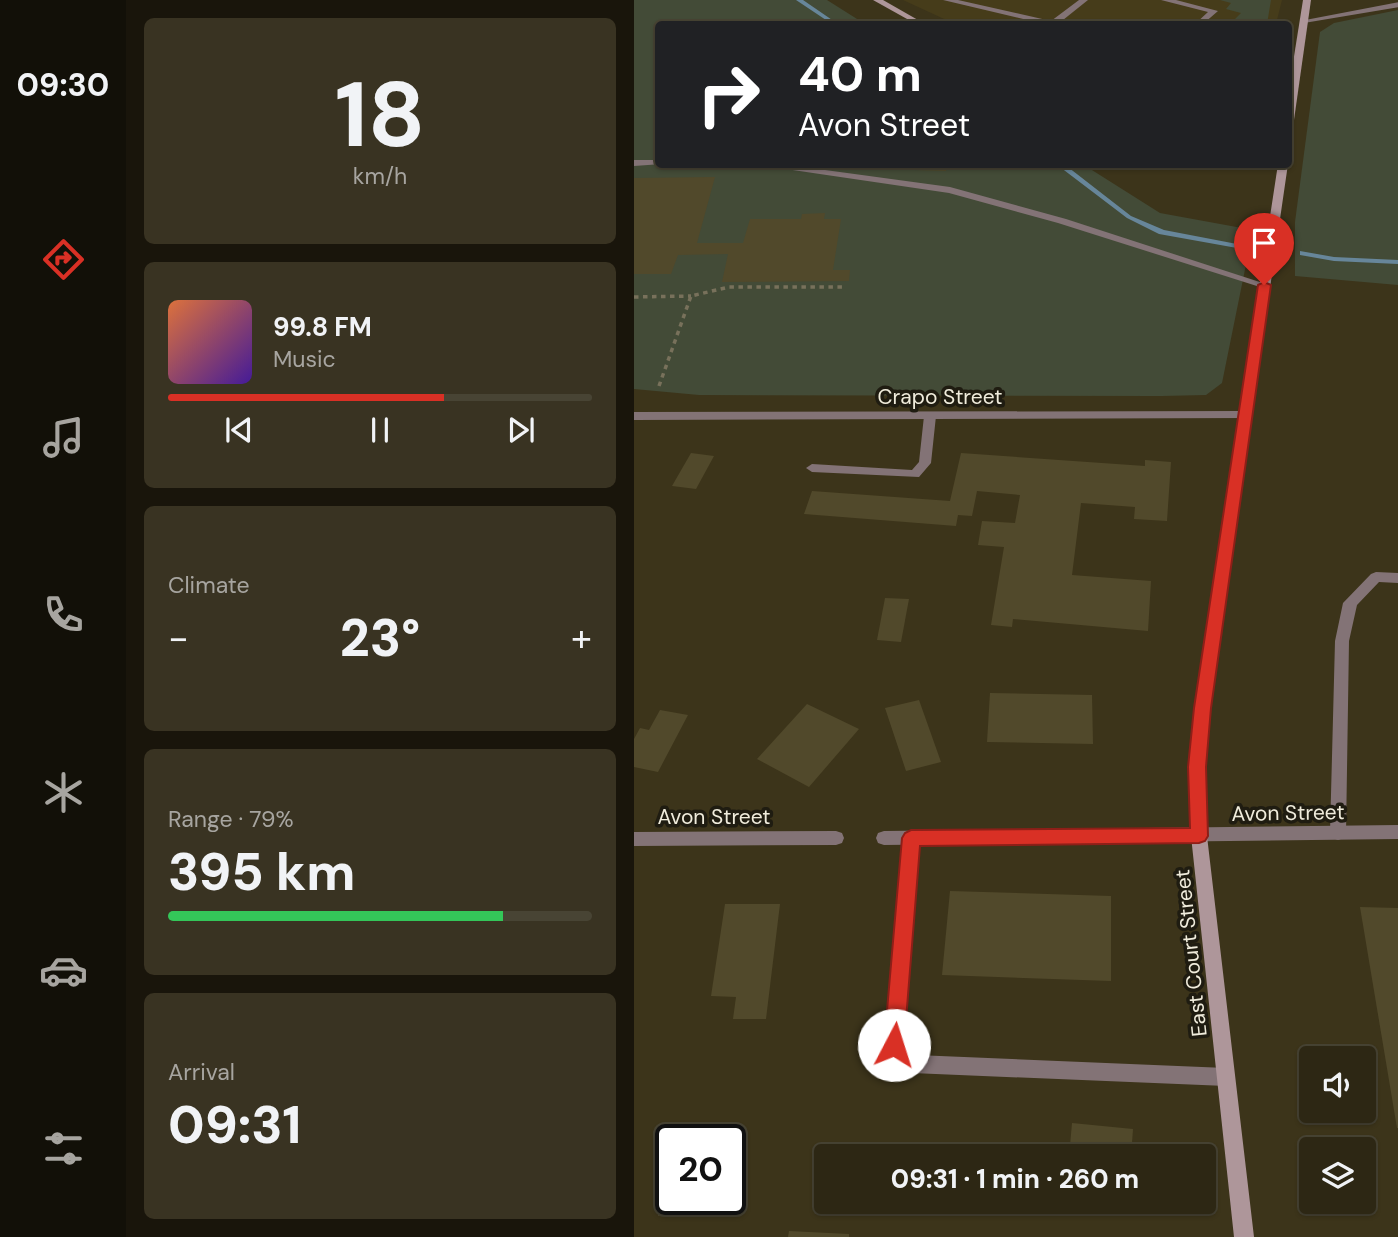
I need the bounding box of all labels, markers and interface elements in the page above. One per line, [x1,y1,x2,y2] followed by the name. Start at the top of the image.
[798,42,922,106] text: 40 m
[683,49,774,140] icon: right
[335,56,425,174] text: 18
[17,64,109,106] text: 09:30
[798,104,970,146] text: Avon Street
[353,161,407,191] text: km/h
[1234,213,1294,285] pin
[1245,224,1283,262] icon: arrive
[39,235,88,284] icon: directions
[273,310,372,344] text: 99.8 FM
[273,344,336,374] text: Music
[878,383,1002,411] street label: Crapo Street
[220,411,258,449] icon: previous
[361,411,399,449] icon: pause
[502,411,540,449] icon: next
[39,413,88,462] icon: music
[168,570,250,600] text: Climate
[39,590,88,639] icon: phone
[340,604,420,672] text: 23°
[168,613,189,663] text: −
[571,613,592,663] text: +
[39,768,88,817] icon: climate
[1231,798,1345,828] street label: Avon Street
[657,803,771,831] street label: Avon Street
[168,804,294,834] text: Range · 79%
[168,838,355,906] text: 395 km
[1168,868,1214,1038] street label: East Court Street
[39,946,88,995] icon: car
[857,1008,931,1082] position arrow
[1299,1046,1376,1214] map controls
[1299,1046,1376,1123] button: sound
[168,1057,235,1087] text: Arrival
[168,1091,302,1159] text: 09:31
[39,1124,88,1173] icon: filters
[655,1124,746,1215] speed limit sign: 20
[1299,1137,1376,1214] button: layers
[891,1162,1139,1196] text: 09:31 · 1 min · 260 m

